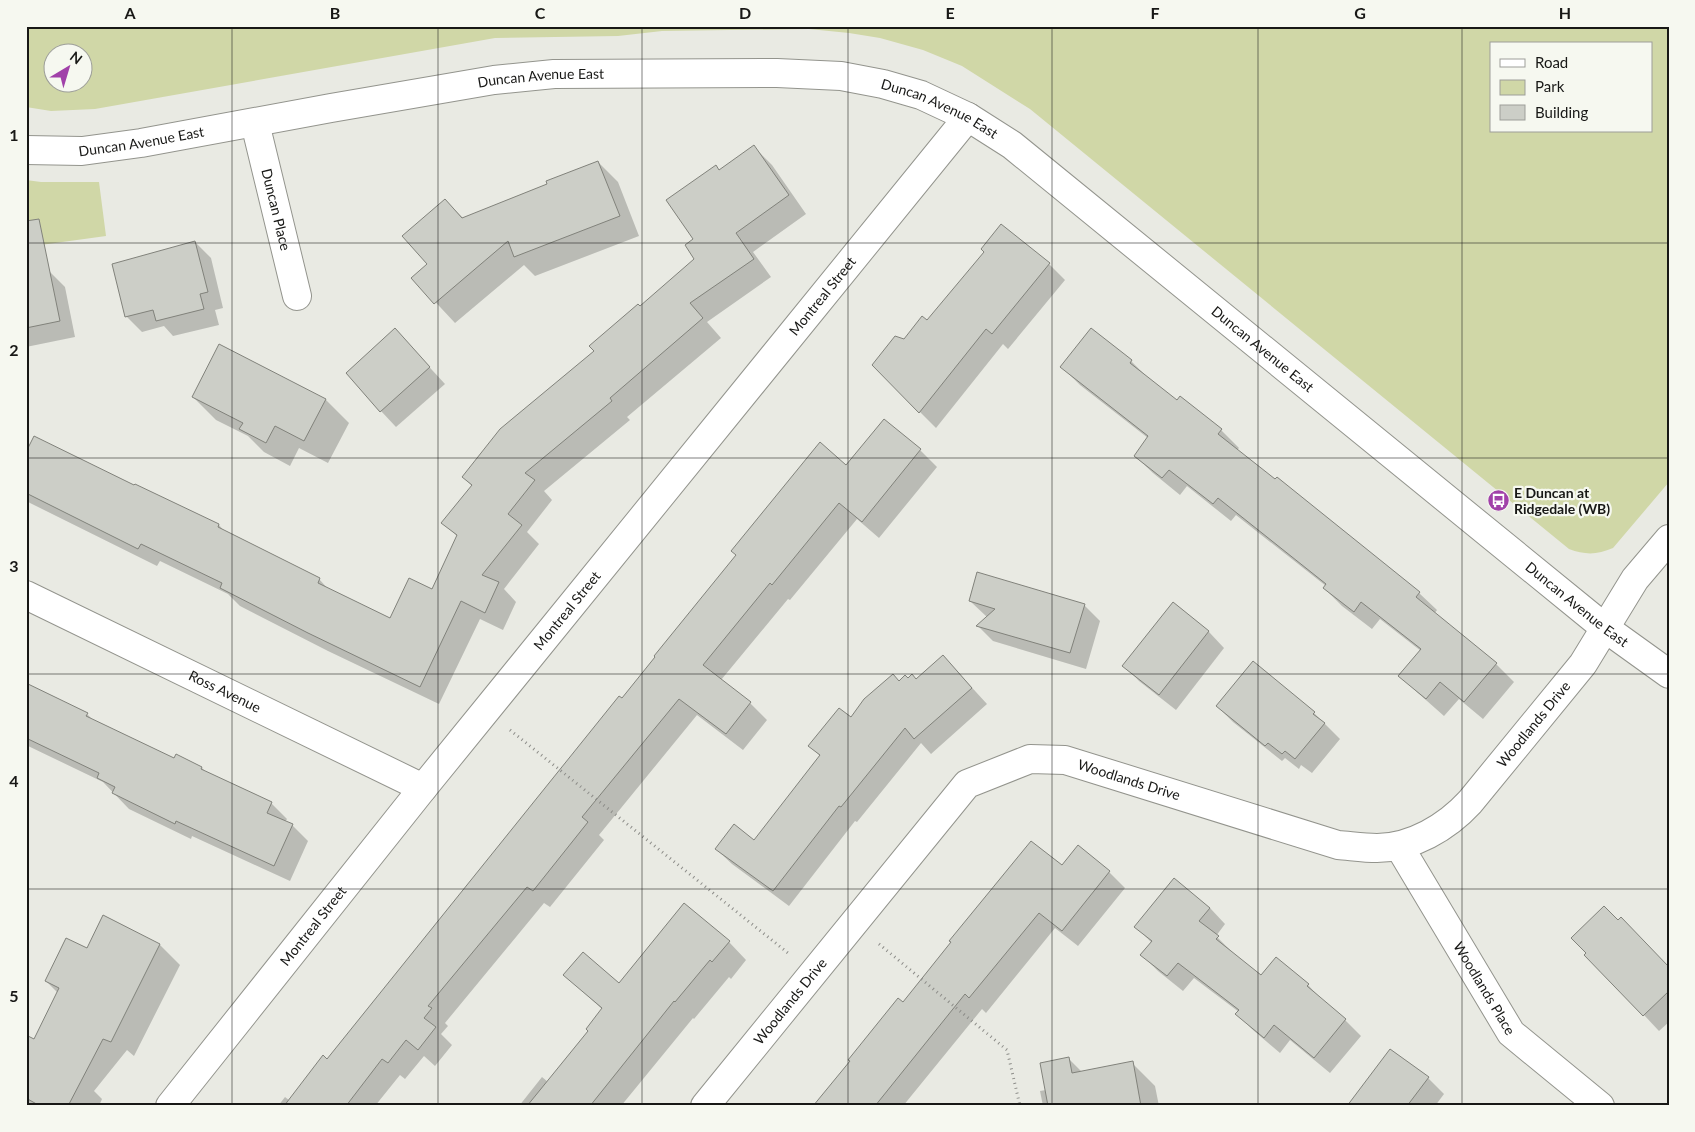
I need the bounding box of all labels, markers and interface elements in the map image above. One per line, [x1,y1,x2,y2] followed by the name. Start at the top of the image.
[123,3,136,22] text: A
[330,3,340,22] text: B
[535,3,546,22] text: C
[739,3,751,22] text: D
[945,3,955,22] text: E
[1150,3,1160,22] text: F
[1354,3,1366,22] text: G
[1559,3,1571,22] text: H
[42,42,92,92] north arrow
[1490,42,1652,132] legend
[67,47,86,67] text: N
[1535,53,1568,71] text: Road
[476,65,604,91] street label: Duncan Avenue East
[879,75,1001,142] street label: Duncan Avenue East
[1535,77,1565,95] text: Park
[1535,103,1588,121] text: Building
[77,123,205,159] street label: Duncan Avenue East
[9,125,19,144] text: 1
[258,167,295,252] street label: Duncan Place
[785,253,859,339] street label: Montreal Street
[1208,302,1317,395] street label: Duncan Avenue East
[9,340,19,359] text: 2
[1514,484,1610,517] place label: E Duncan at Ridgedale (WB)
[1486,489,1510,513] bus stop icon: E Duncan at Ridgedale (WB)
[9,556,19,575] text: 3
[1522,558,1632,650] street label: Duncan Avenue East
[530,567,604,653] street label: Montreal Street
[186,666,264,716] street label: Ross Avenue
[1493,677,1574,771] street label: Woodlands Drive
[1076,756,1183,803] street label: Woodlands Drive
[9,771,19,790] text: 4
[276,883,349,969] street label: Montreal Street
[1450,938,1519,1038] street label: Woodlands Place
[750,954,830,1048] street label: Woodlands Drive
[9,986,19,1005] text: 5

